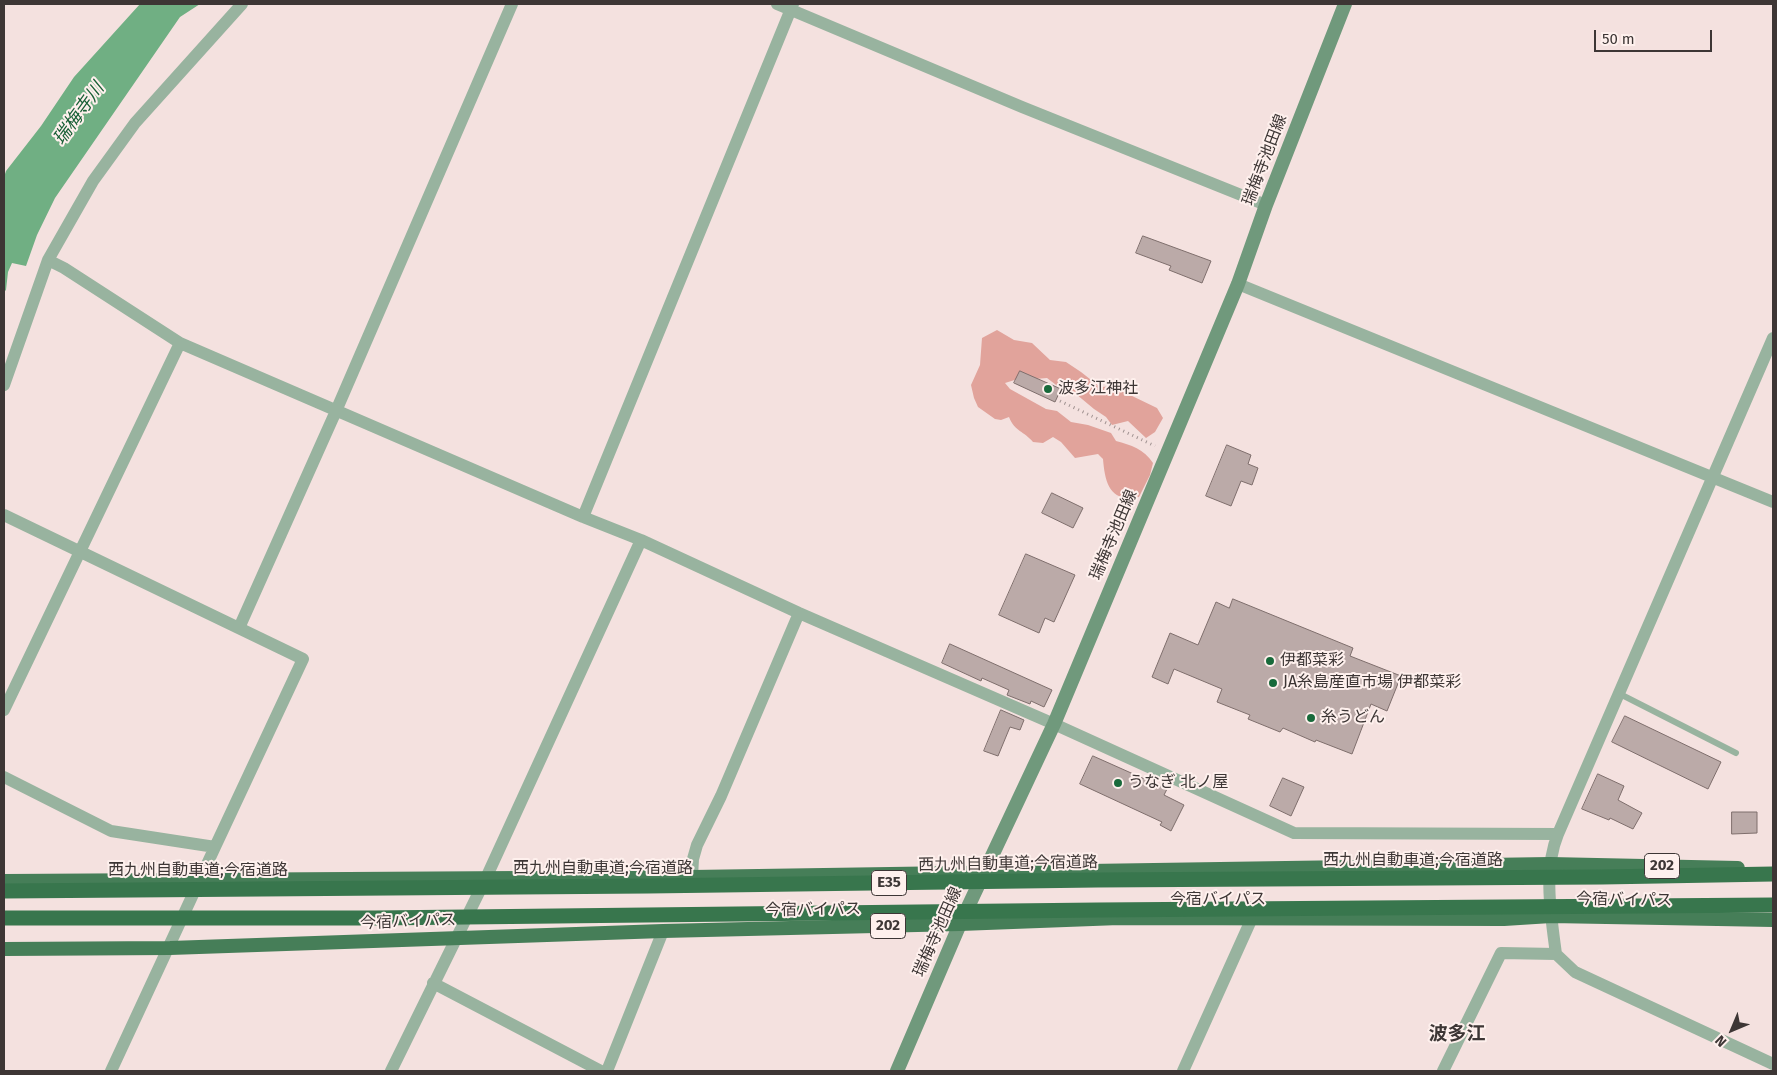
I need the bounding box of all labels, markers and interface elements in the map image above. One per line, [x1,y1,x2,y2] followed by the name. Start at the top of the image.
[1597,20,1714,52] scale bar
[1602,30,1635,48] text: 50 m
[49,79,109,149] water label: 瑞梅寺川
[1239,112,1291,208] street label: 瑞梅寺池田線
[1058,379,1138,399] place label: 波多江神社
[1042,383,1054,395] marker: 波多江神社
[1086,487,1142,583] street label: 瑞梅寺池田線
[1280,651,1344,671] place label: 伊都菜彩
[1264,655,1276,667] marker: 伊都菜彩
[1283,673,1461,693] place label: JA糸島産直市場 伊都菜彩
[1267,677,1279,689] marker: JA糸島産直市場 伊都菜彩
[1321,708,1385,728] place label: 糸うどん
[1305,712,1317,724] marker: 糸うどん
[1128,773,1228,793] place label: うなぎ 北ノ屋
[1112,777,1124,789] marker: うなぎ 北ノ屋
[1323,851,1503,871] street label: 西九州自動車道;今宿道路
[918,853,1098,875] street label: 西九州自動車道;今宿道路
[1644,854,1680,878] road number: 202
[513,859,693,879] street label: 西九州自動車道;今宿道路
[108,861,288,881] street label: 西九州自動車道;今宿道路
[872,870,906,896] road number: E35
[910,884,966,980] street label: 瑞梅寺池田線
[1170,890,1266,910] street label: 今宿バイパス
[1576,890,1672,910] street label: 今宿バイパス
[765,900,861,920] street label: 今宿バイパス
[360,911,456,933] street label: 今宿バイパス
[870,914,906,938] road number: 202
[1707,1005,1757,1055] north arrow
[1429,1024,1485,1046] district label: 波多江
[1712,1032,1730,1050] text: N

